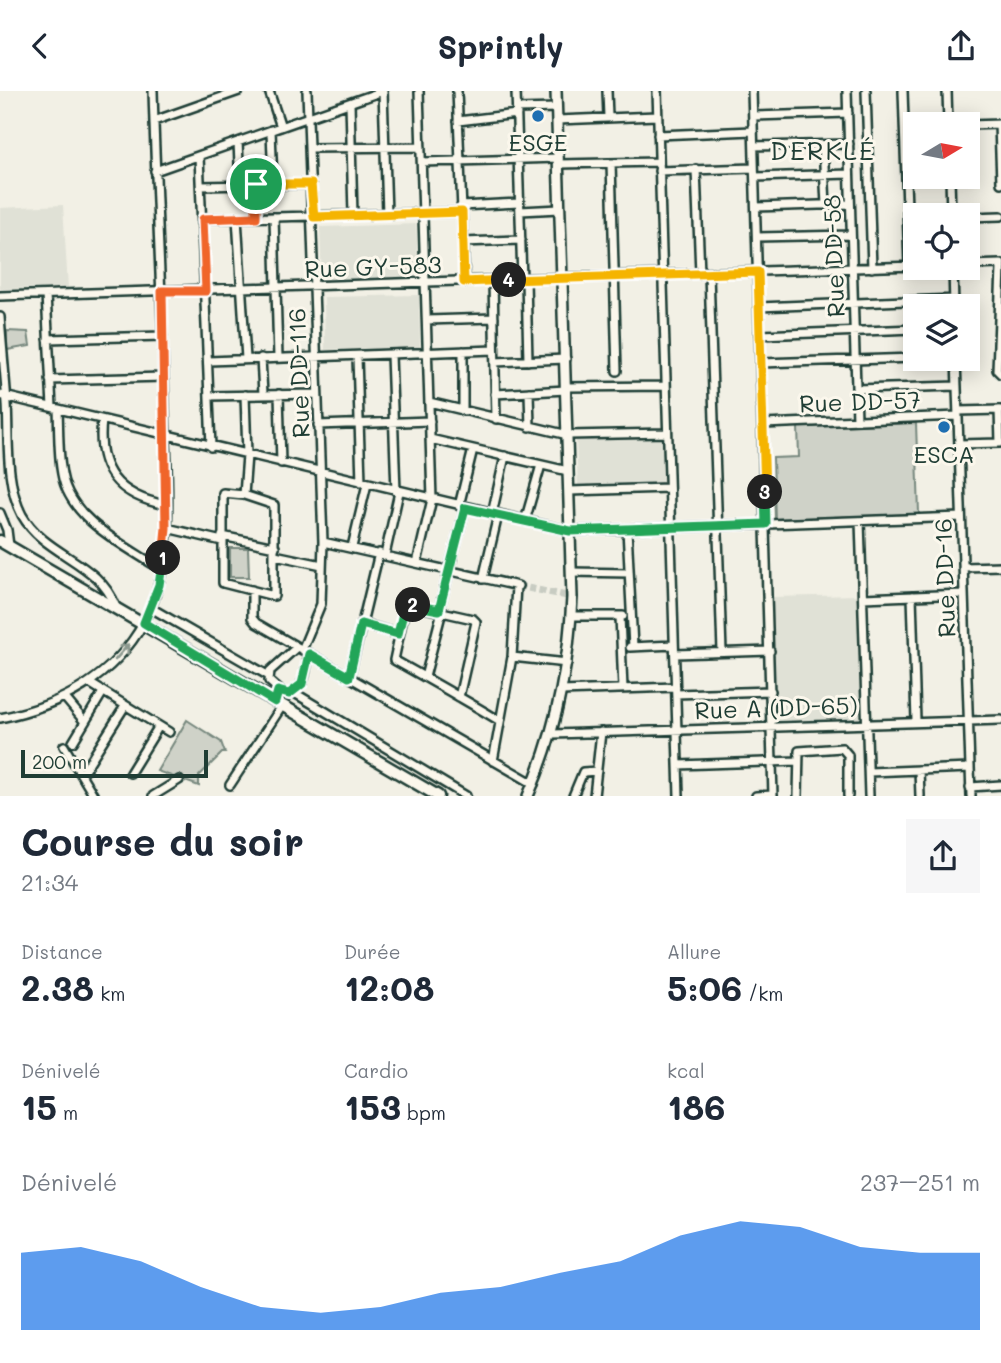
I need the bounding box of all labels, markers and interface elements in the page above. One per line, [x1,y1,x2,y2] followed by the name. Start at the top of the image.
[437,25,564,67] text: Sprintly
[21,27,59,65] icon: back
[942,27,980,65] icon: share
[530,108,546,124] marker: ESGE
[903,112,980,189] north arrow
[903,112,980,371] map controls
[509,126,567,157] place label: ESGE
[770,133,876,167] district label: DERKLÉ
[226,154,286,214] pin
[237,165,275,203] icon: arrive
[815,194,851,318] street label: Rue DD-58
[903,203,980,280] button: locate
[304,248,442,284] street label: Rue GY-583
[491,263,526,297] pin: 4
[502,267,515,292] text: 4
[903,294,980,371] button: layers
[280,307,316,439] street label: Rue DD-116
[799,383,921,419] street label: Rue DD-57
[936,419,952,435] marker: ESCA
[913,438,975,469] place label: ESCA
[748,475,782,509] pin: 3
[759,479,770,504] text: 3
[926,518,962,638] street label: Rue DD-16
[146,540,180,575] pin: 1
[158,545,167,570] text: 1
[396,587,430,623] pin: 2
[407,592,418,617] text: 2
[114,644,130,662] one-way arrow
[694,689,858,725] street label: Rue A (DD-65)
[21,747,208,779] scale bar
[32,749,87,774] text: 200 m
[21,816,304,866] text: Course du soir
[906,819,980,893] button: share
[21,867,78,897] text: 21:34
[21,939,103,964] text: Distance
[344,939,401,964] text: Durée
[667,939,721,964] text: Allure
[21,964,94,1010] text: 2.38
[344,964,434,1010] text: 12:08
[667,964,742,1010] text: 5:06
[94,981,125,1006] text: km
[742,981,784,1006] text: /km
[21,1058,101,1083] text: Dénivelé
[344,1058,408,1083] text: Cardio
[667,1058,705,1083] text: kcal
[21,1083,57,1129] text: 15
[344,1083,401,1129] text: 153
[667,1083,725,1129] text: 186
[57,1100,78,1125] text: m
[401,1100,446,1125] text: bpm
[21,1167,117,1197] text: Dénivelé
[860,1167,980,1197] text: 237–251 m

